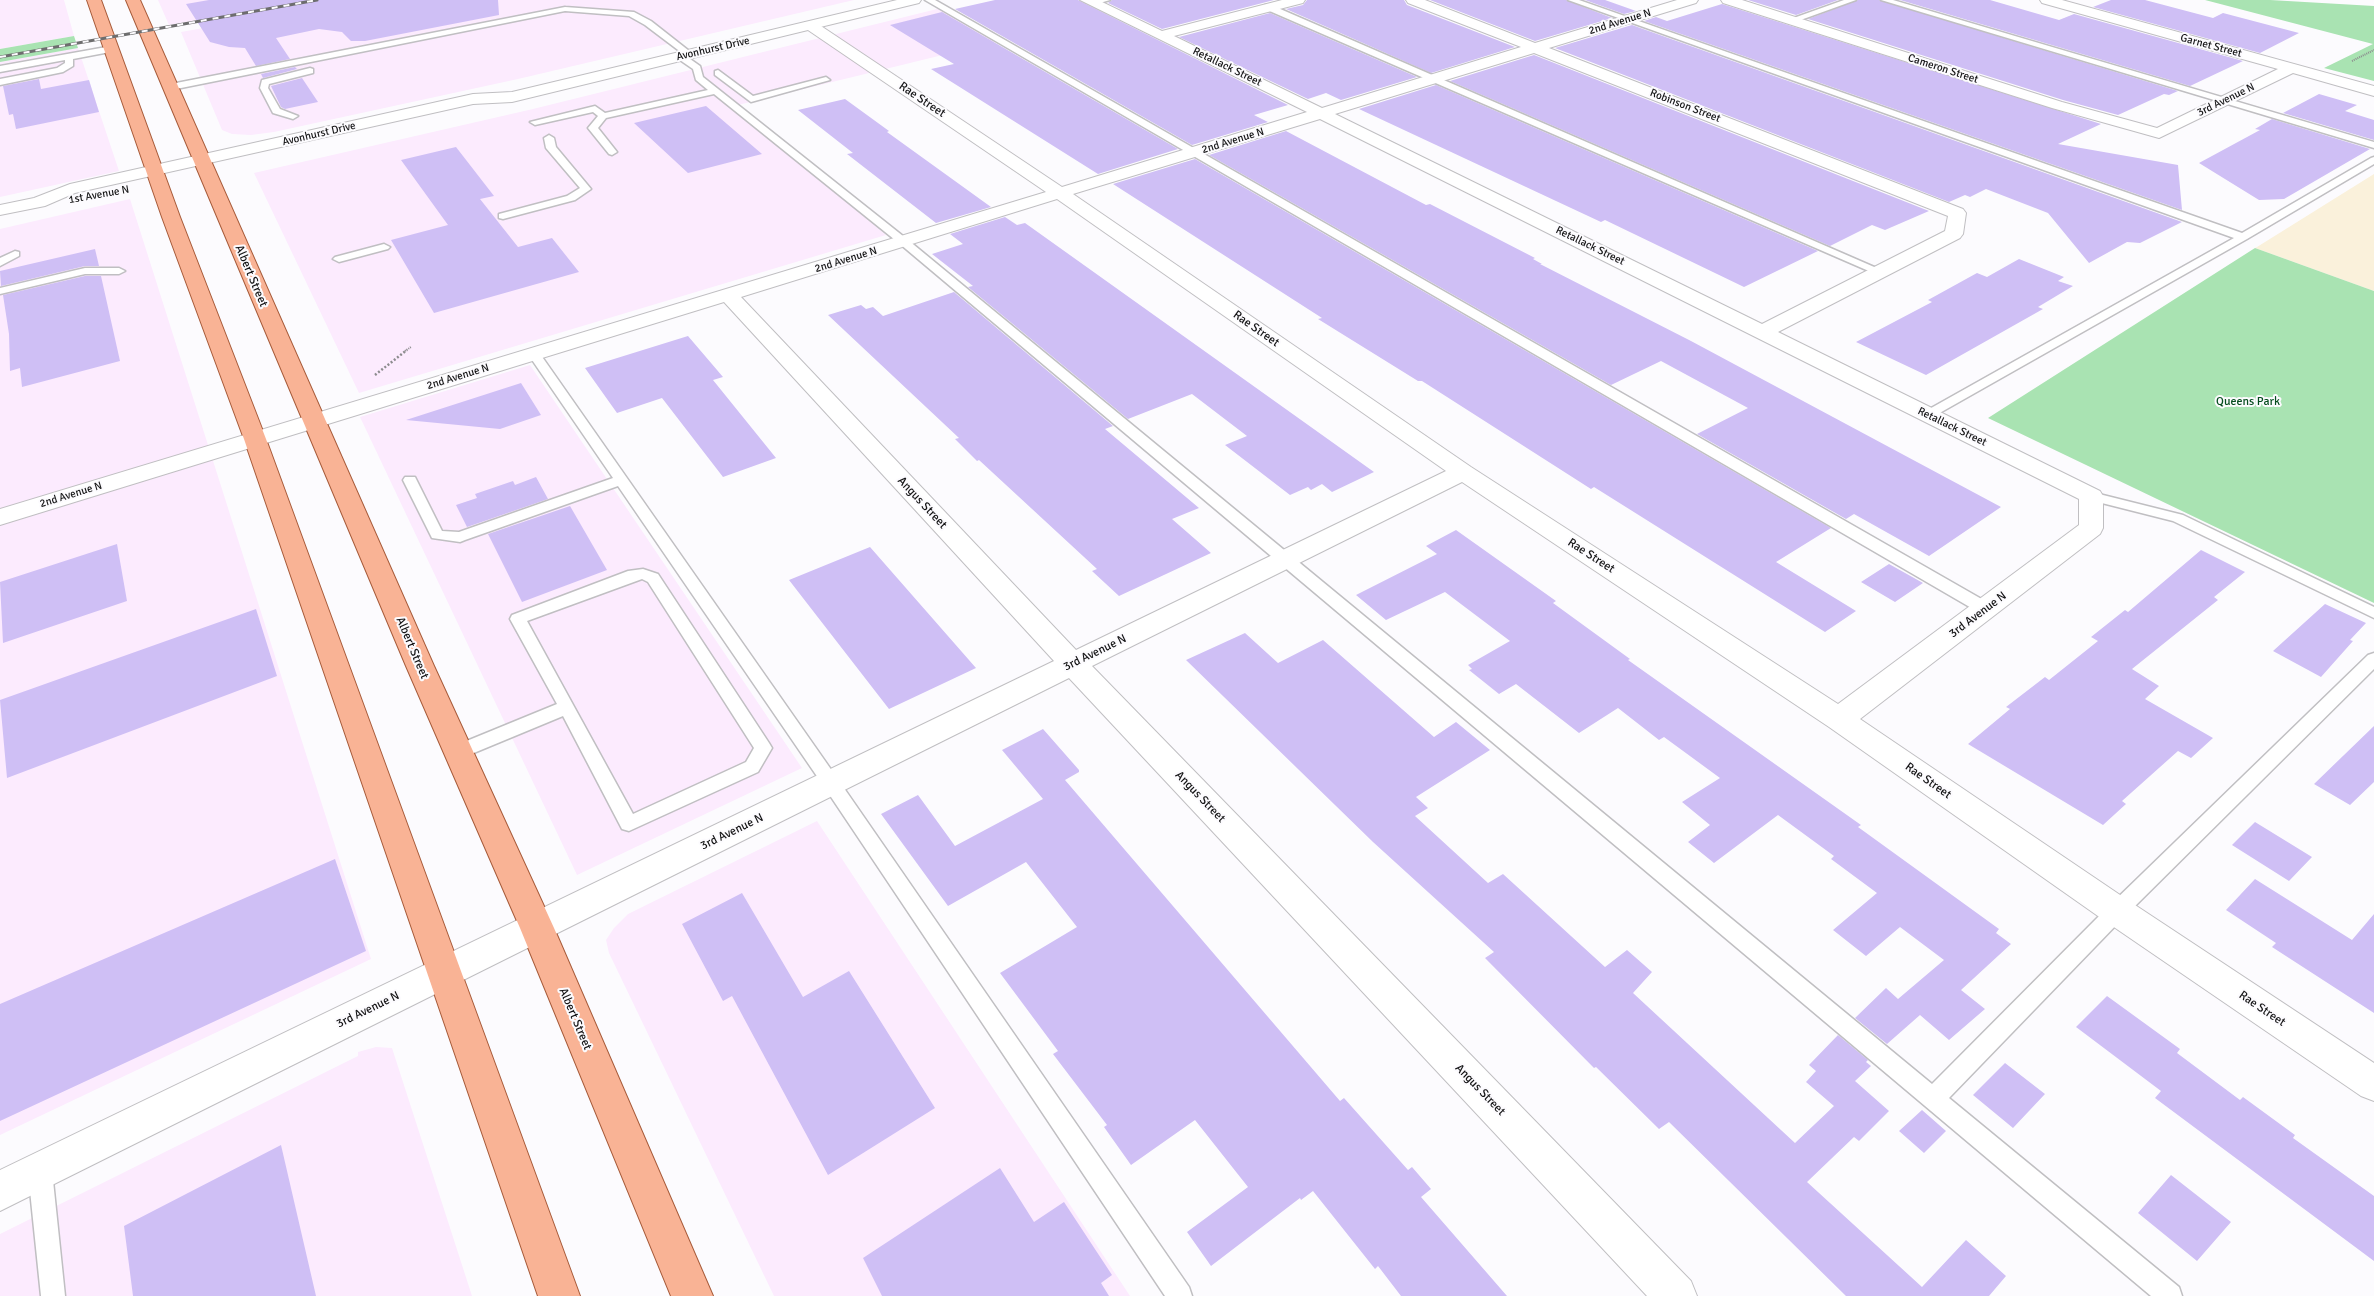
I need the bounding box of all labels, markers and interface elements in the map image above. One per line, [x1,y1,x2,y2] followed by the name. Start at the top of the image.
[1587,6,1653,38] street label: 2nd Avenue N
[2179,31,2243,61] street label: Garnet Street
[675,34,751,64] street label: Avonhurst Drive
[1190,45,1264,89] street label: Retallack Street
[1906,51,1980,87] street label: Cameron Street
[896,79,948,121] street label: Rae Street
[2195,80,2257,120] street label: 3rd Avenue N
[1648,86,1722,126] street label: Robinson Street
[281,119,357,149] street label: Avonhurst Drive
[1200,125,1266,157] street label: 2nd Avenue N
[68,183,130,207] street label: 1st Avenue N
[1553,224,1627,268] street label: Retallack Street
[232,243,270,309] street label: Albert Street
[813,244,879,276] street label: 2nd Avenue N
[1230,308,1282,350] street label: Rae Street
[425,361,491,393] street label: 2nd Avenue N
[2216,395,2280,409] park label: Queens Park
[1915,405,1989,449] street label: Retallack Street
[894,474,950,532] street label: Angus Street
[38,479,104,511] street label: 2nd Avenue N
[1565,536,1617,576] street label: Rae Street
[1946,589,2010,641] street label: 3rd Avenue N
[393,615,431,681] street label: Albert Street
[1061,632,1129,674] street label: 3rd Avenue N
[1902,760,1954,802] street label: Rae Street
[1172,768,1228,826] street label: Angus Street
[698,811,766,853] street label: 3rd Avenue N
[556,986,594,1052] street label: Albert Street
[2236,988,2288,1030] street label: Rae Street
[334,989,402,1031] street label: 3rd Avenue N
[1452,1061,1508,1119] street label: Angus Street

